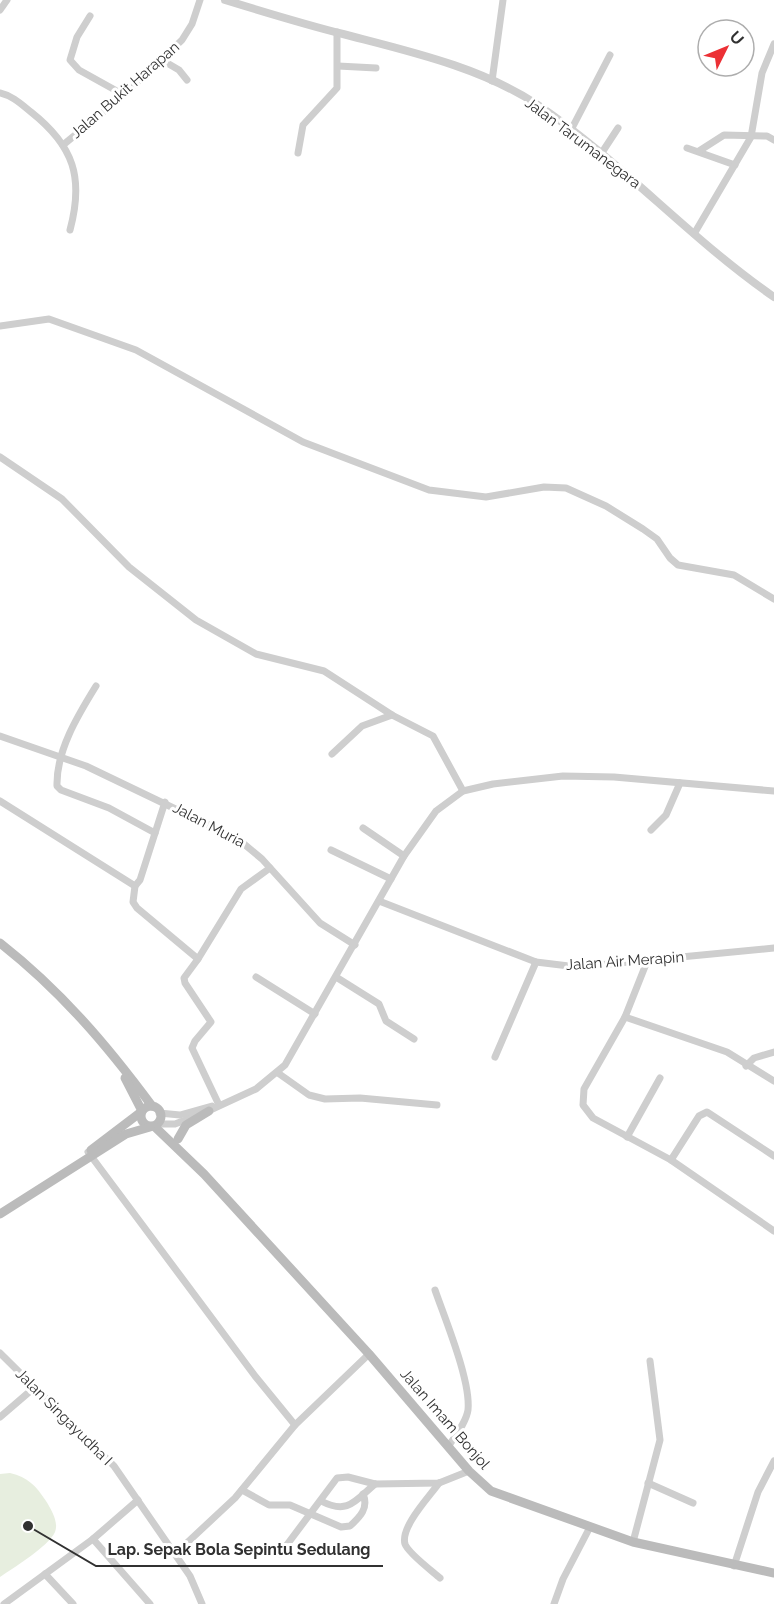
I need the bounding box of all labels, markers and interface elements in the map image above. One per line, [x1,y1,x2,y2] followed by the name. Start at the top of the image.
[696,18,756,78] north arrow
[726,27,748,49] text: U
[67,38,183,142] street label: Jalan Bukit Harapan
[522,94,644,192] street label: Jalan Tarumanegara
[170,799,248,851] street label: Jalan Muria
[565,948,685,974] street label: Jalan Air Merapin
[12,1365,116,1469] street label: Jalan Singayudha I
[396,1365,494,1474] street label: Jalan Imam Bonjol
[96,1532,383,1566] callout: Lap. Sepak Bola Sepintu Sedulang
[107,1540,371,1559] text: Lap. Sepak Bola Sepintu Sedulang

